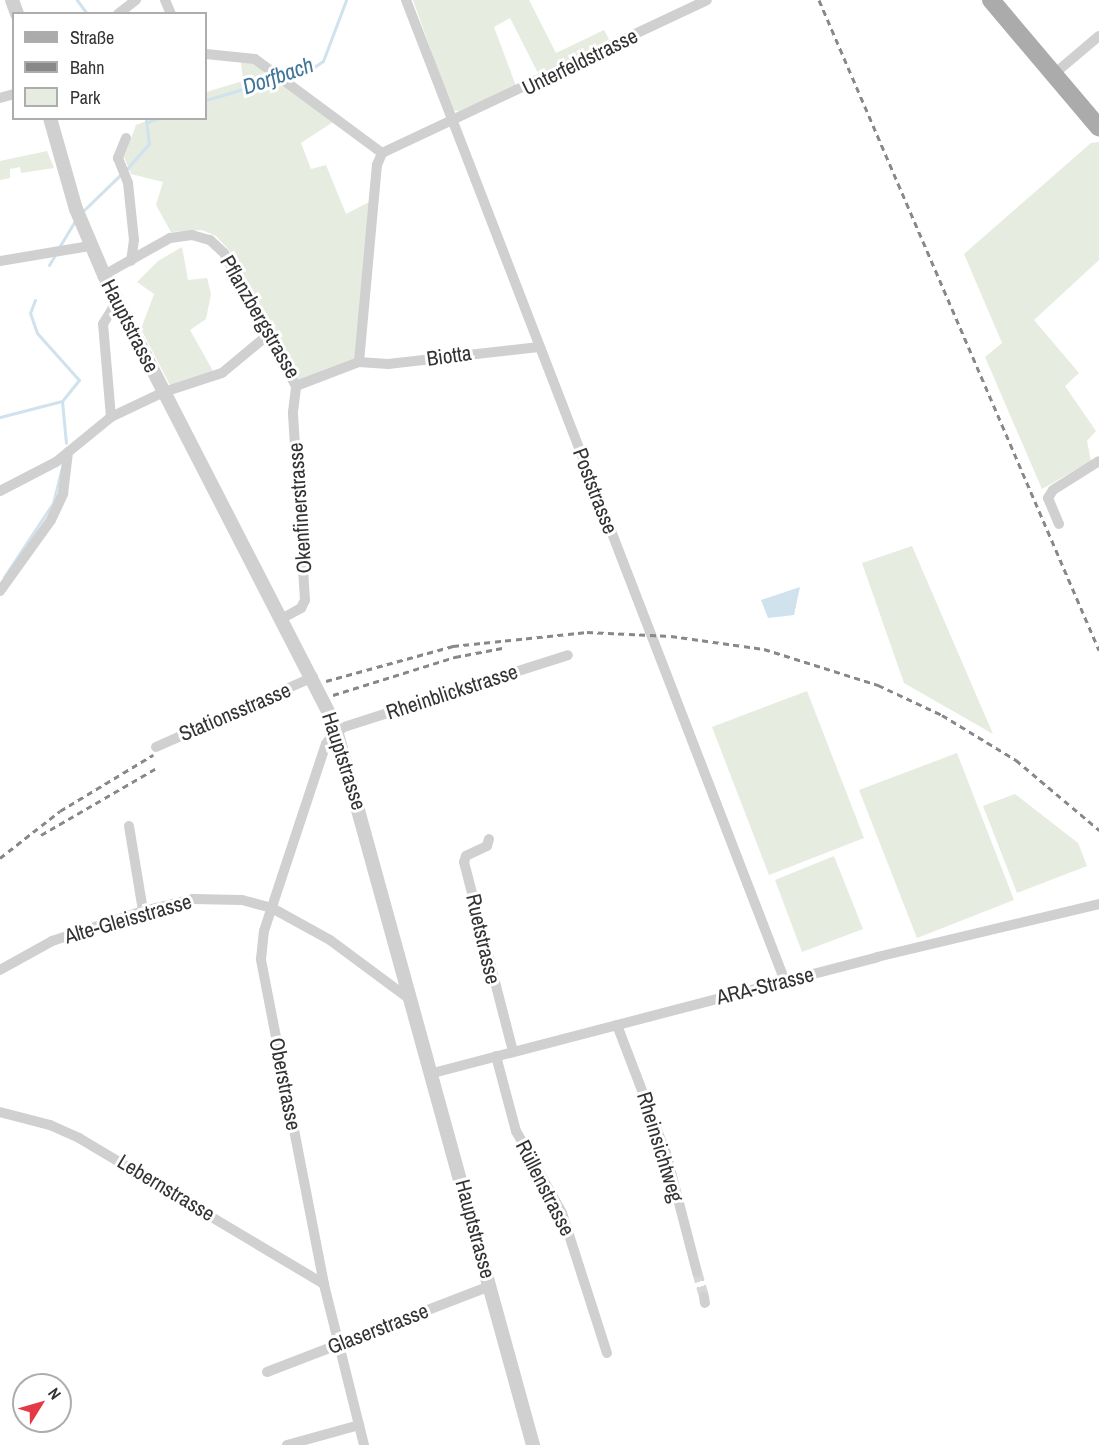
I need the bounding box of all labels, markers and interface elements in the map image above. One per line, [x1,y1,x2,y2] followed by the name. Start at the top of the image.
[12,12,207,120] legend
[518,23,642,101] street label: Unterfeldstrasse
[70,25,114,50] text: Straße
[239,52,317,100] water label: Dorfbach
[70,55,104,80] text: Bahn
[70,85,100,110] text: Park
[215,251,305,383] street label: Pflanzbergstrasse
[96,275,164,377] street label: Hauptstrasse
[425,340,473,372] street label: Biotta
[283,442,317,574] street label: Okenfinerstrasse
[567,444,623,538] street label: Poststrasse
[383,659,521,725] street label: Rheinblickstrasse
[175,677,295,747] street label: Stationsstrasse
[316,709,372,813] street label: Hauptstrasse
[62,889,194,949] street label: Alte-Gleisstrasse
[460,891,506,987] street label: Ruetstrasse
[714,962,816,1010] street label: ARA-Strasse
[264,1036,306,1132] street label: Oberstrasse
[631,1089,689,1205] street label: Rheinsichtweg
[510,1136,580,1240] street label: Rüllenstrasse
[113,1149,219,1227] street label: Lebernstrasse
[450,1177,500,1281] street label: Hauptstrasse
[324,1298,432,1360] street label: Glaserstrasse
[12,1373,72,1433] north arrow
[43,1383,66,1404] text: N

